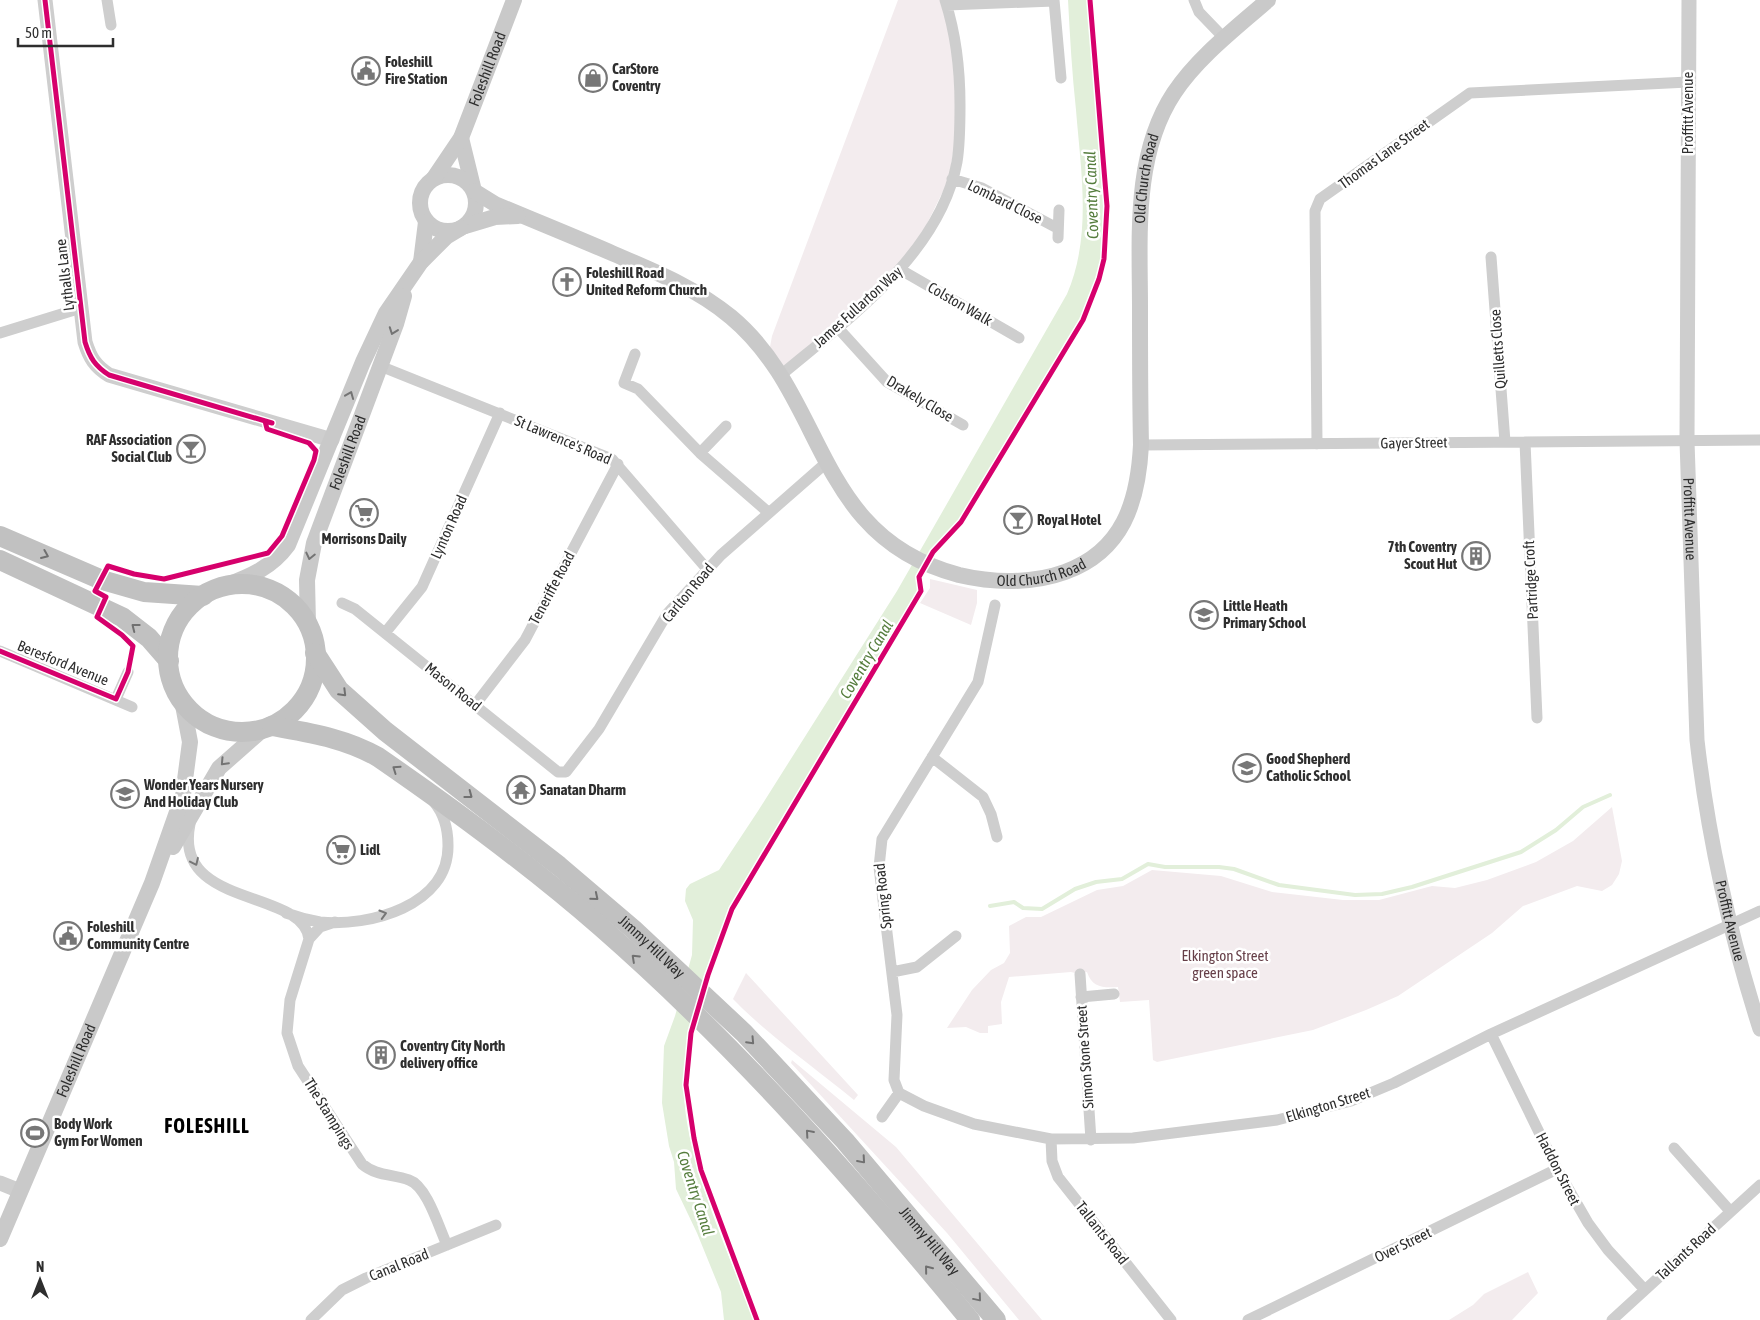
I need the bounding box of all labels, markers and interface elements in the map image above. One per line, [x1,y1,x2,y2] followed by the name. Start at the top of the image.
[18,15,112,47] scale bar
[25,24,52,41] text: 50 m
[465,29,509,109] street label: Foleshill Road
[385,53,447,87] place label: Foleshill Fire Station
[351,56,381,86] public building icon: Foleshill Fire Station
[612,60,662,94] place label: CarStore Coventry
[578,63,608,93] shop icon: CarStore Coventry
[1679,72,1696,154] street label: Proffitt Avenue
[1335,115,1432,192] street label: Thomas Lane Street
[1131,131,1162,224] street label: Old Church Road
[1080,151,1103,239] water label: Coventry Canal
[965,176,1046,227] street label: Lombard Close
[52,238,77,312] street label: Lythalls Lane
[810,262,905,351] street label: James Fullarton Way
[586,264,707,298] place label: Foleshill Road United Reform Church
[552,267,582,297] church icon: Foleshill Road United Reform Church
[925,278,996,329] street label: Colston Walk
[1486,308,1509,389] street label: Quilletts Close
[389,327,399,335] one-way arrow
[884,372,957,425] street label: Drakely Close
[344,391,354,400] one-way arrow
[512,412,614,468] street label: St Lawrence's Road
[326,413,369,492] street label: Foleshill Road
[86,431,172,465] place label: RAF Association Social Club
[1380,433,1448,452] street label: Gayer Street
[176,434,206,464] bar icon: RAF Association Social Club
[1680,477,1700,561] street label: Proffitt Avenue
[427,492,470,561] street label: Lynton Road
[349,498,379,528] supermarket icon: Morrisons Daily
[1003,505,1033,535] bar icon: Royal Hotel
[1037,511,1102,528] place label: Royal Hotel
[321,530,407,547] place label: Morrisons Daily
[1388,538,1458,572] place label: 7th Coventry Scout Hut
[1520,540,1541,620] street label: Partridge Croft
[1461,541,1491,571] building icon: 7th Coventry Scout Hut
[40,548,49,559] one-way arrow
[525,548,578,627] street label: Teneriffe Road
[305,552,316,561] one-way arrow
[997,555,1089,589] street label: Old Church Road
[658,560,717,625] street label: Carlton Road
[1223,597,1307,631] place label: Little Heath Primary School
[1189,600,1219,630] school or university icon: Little Heath Primary School
[836,617,897,702] water label: Coventry Canal
[131,624,141,633] one-way arrow
[15,637,111,689] street label: Beresford Avenue
[422,659,485,714] street label: Mason Road
[337,687,346,696] one-way arrow
[1266,750,1352,784] place label: Good Shepherd Catholic School
[1232,753,1262,783] school or university icon: Good Shepherd Catholic School
[221,757,230,766] one-way arrow
[392,766,402,775] one-way arrow
[506,775,536,805] temple icon: Sanatan Dharm
[143,776,265,810] place label: Wonder Years Nursery And Holiday Club
[110,779,140,809] school or university icon: Wonder Years Nursery And Holiday Club
[540,781,626,798] place label: Sanatan Dharm
[463,789,473,798] one-way arrow
[326,835,356,865] supermarket icon: Lidl
[360,841,381,858] place label: Lidl
[189,857,199,866] one-way arrow
[871,862,894,930] street label: Spring Road
[1712,879,1749,963] street label: Proffitt Avenue
[590,892,599,901] one-way arrow
[379,910,387,920] one-way arrow
[616,912,689,981] street label: Jimmy Hill Way
[87,918,190,952] place label: Foleshill Community Centre
[53,921,83,951] public building icon: Foleshill Community Centre
[1181,947,1269,981] park label: Elkington Street green space
[631,955,640,964] one-way arrow
[1072,1005,1097,1109] street label: Simon Stone Street
[53,1021,99,1100] street label: Foleshill Road
[745,1035,754,1044] one-way arrow
[400,1037,505,1071] place label: Coventry City North delivery office
[366,1040,396,1070] building icon: Coventry City North delivery office
[301,1075,358,1152] street label: The Stampings
[1284,1084,1372,1125] street label: Elkington Street
[164,1114,250,1137] district label: FOLESHILL
[54,1115,143,1149] place label: Body Work Gym For Women
[20,1118,50,1148] sports icon: Body Work Gym For Women
[806,1130,815,1139] one-way arrow
[1533,1130,1584,1208] street label: Haddon Street
[673,1148,718,1238] water label: Coventry Canal
[856,1154,864,1163] one-way arrow
[1073,1198,1132,1267] street label: Tallants Road
[896,1203,963,1278] street label: Jimmy Hill Way
[1652,1220,1719,1283] street label: Tallants Road
[1372,1224,1434,1266] street label: Over Street
[367,1245,431,1284] street label: Canal Road
[15,1255,65,1305] north arrow
[36,1259,44,1275] text: N
[924,1265,933,1274] one-way arrow
[972,1292,981,1301] one-way arrow

